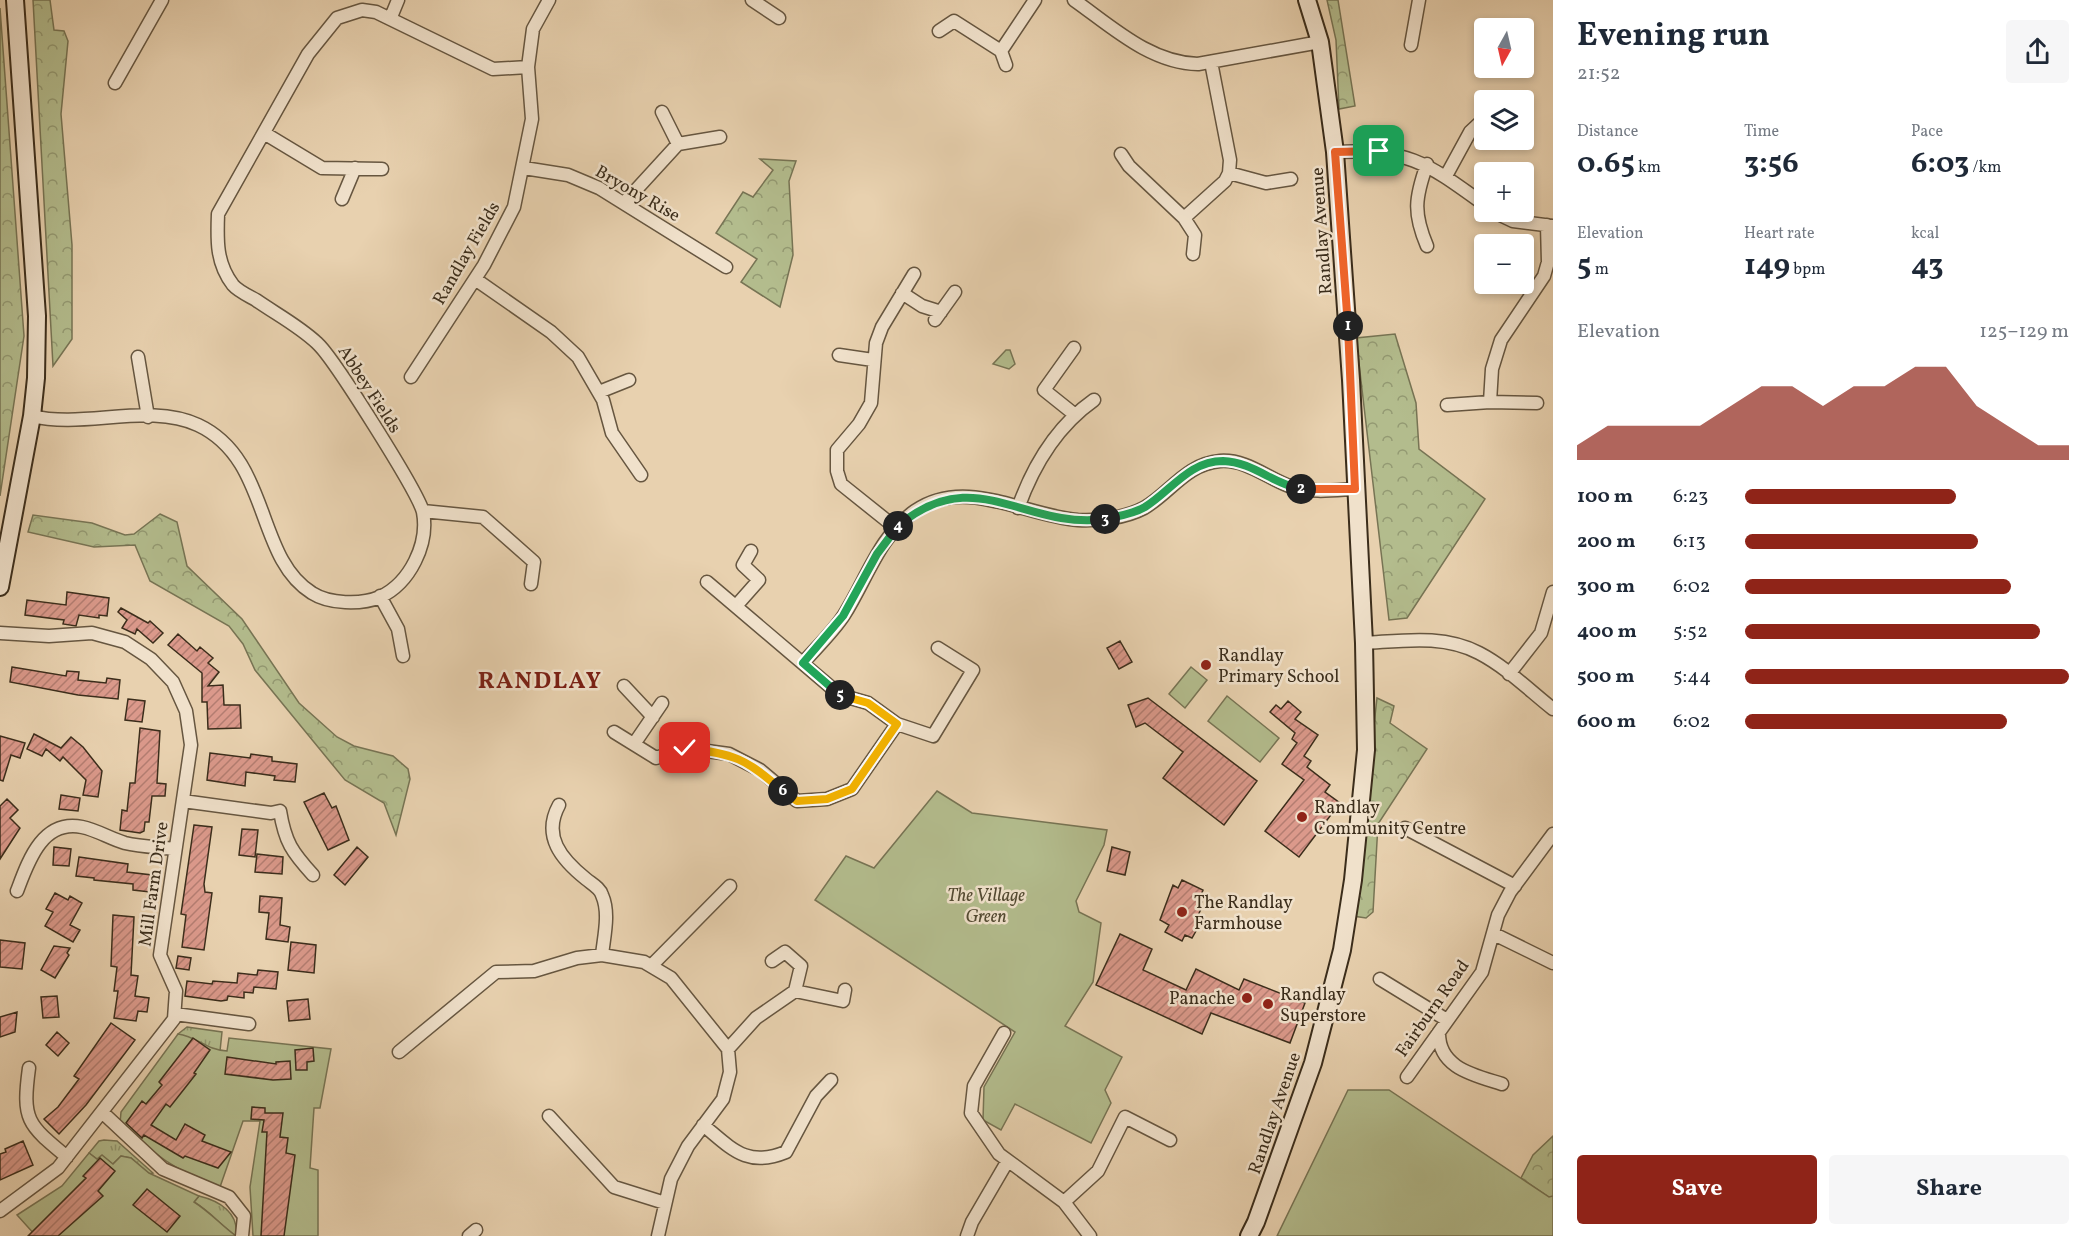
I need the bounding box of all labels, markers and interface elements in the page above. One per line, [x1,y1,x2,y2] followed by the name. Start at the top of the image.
[1577,14,1770,60] text: Evening run
[1474,18,1534,78] north arrow
[1474,18,1534,294] map controls
[2006,20,2069,83] button: share
[1577,60,1621,88] text: 21:52
[1474,90,1534,150] button: layers
[1577,121,1638,143] text: Distance
[1744,121,1779,143] text: Time
[1911,121,1943,143] text: Pace
[1353,125,1404,176] pin
[1362,134,1395,167] icon: arrive
[1577,143,1635,185] text: 0.65
[1744,143,1799,185] text: 3:56
[1911,143,1969,185] text: 6:03
[1635,157,1661,179] text: km
[1969,157,2001,179] text: /km
[590,160,685,229] street label: Bryony Rise
[1474,162,1534,222] button: +
[1306,166,1339,295] street label: Randlay Avenue
[428,197,507,310] street label: Randlay Fields
[1577,223,1644,245] text: Elevation
[1744,223,1815,245] text: Heart rate
[1911,223,1939,245] text: kcal
[1474,234,1534,294] button: −
[1577,245,1591,287] text: 5
[1744,245,1790,287] text: 149
[1911,245,1943,287] text: 43
[1591,259,1609,281] text: m
[1790,259,1825,281] text: bpm
[1333,311,1363,341] pin: 1
[1345,315,1351,337] text: 1
[1577,318,1660,346] text: Elevation
[1979,318,2069,346] text: 125–129 m
[331,341,406,439] street label: Abbey Fields
[1286,474,1316,504] pin: 2
[1297,478,1305,500] text: 2
[1577,483,1633,511] text: 100 m
[1673,483,1708,511] text: 6:23
[1090,504,1120,534] pin: 3
[1101,508,1109,530] text: 3
[883,511,913,541] pin: 4
[893,515,903,537] text: 4
[1577,528,1635,556] text: 200 m
[1673,528,1706,556] text: 6:13
[1577,573,1635,601] text: 300 m
[1673,573,1711,601] text: 6:02
[1577,618,1637,646] text: 400 m
[1673,618,1708,646] text: 5:52
[1218,644,1339,690] place label: Randlay Primary School
[1199,658,1213,672] marker: Randlay Primary School
[1577,663,1635,691] text: 500 m
[1673,663,1711,691] text: 5:44
[478,665,602,699] district label: RANDLAY
[825,680,855,710] pin: 5
[836,684,844,706] text: 5
[1577,708,1636,736] text: 600 m
[1673,708,1711,736] text: 6:02
[659,722,710,773] pin
[668,731,701,764] icon: check
[768,776,798,806] pin: 6
[779,780,787,802] text: 6
[1314,796,1466,842] place label: Randlay Community Centre
[1295,810,1309,824] marker: Randlay Community Centre
[133,820,176,948] street label: Mill Farm Drive
[947,884,1025,930] park label: The Village Green
[1194,891,1293,937] place label: The Randlay Farmhouse
[1175,905,1189,919] marker: The Randlay Farmhouse
[1390,955,1476,1063] street label: Fairburn Road
[1280,983,1366,1029] place label: Randlay Superstore
[1169,987,1235,1012] place label: Panache
[1240,991,1254,1005] marker: Panache
[1261,997,1275,1011] marker: Randlay Superstore
[1243,1049,1308,1178] street label: Randlay Avenue
[1577,1155,1817,1224] button: Save
[1829,1155,2069,1224] button: Share

